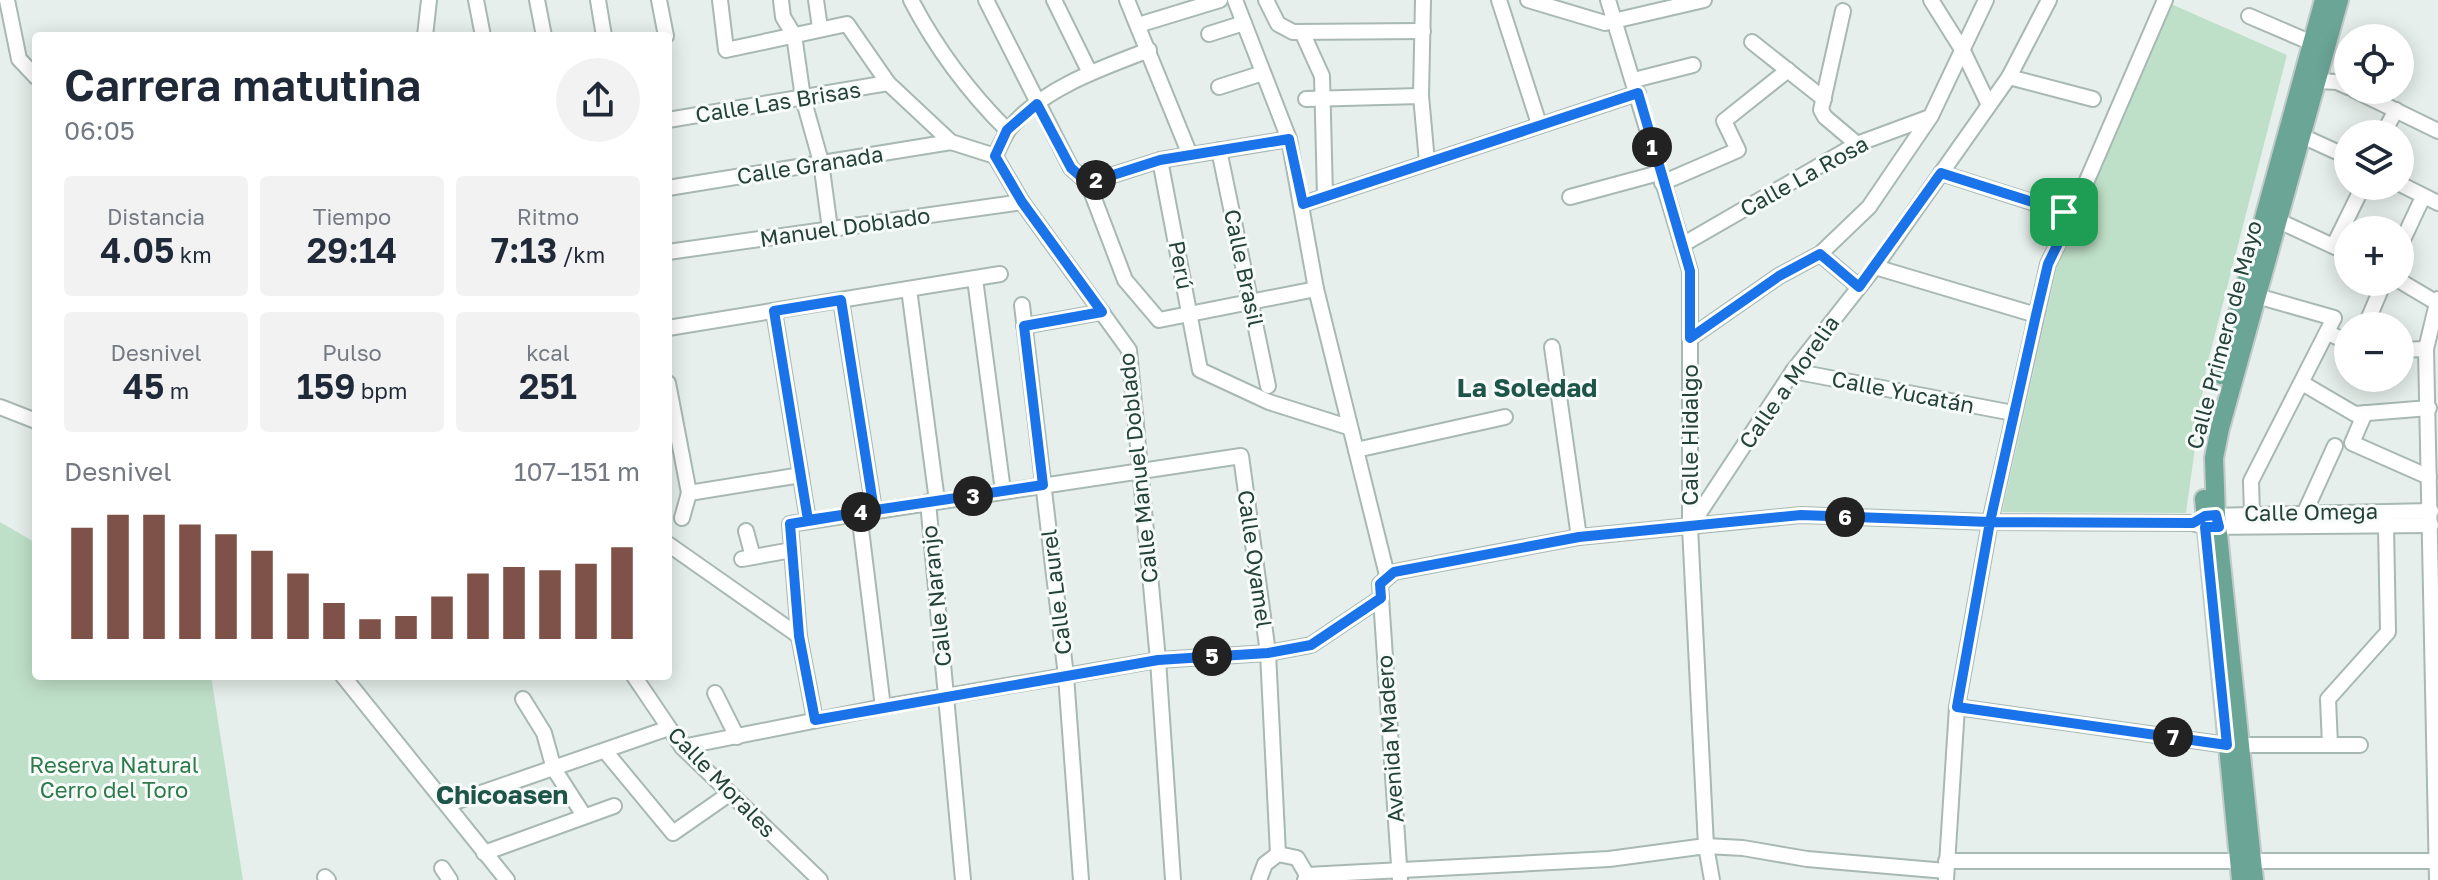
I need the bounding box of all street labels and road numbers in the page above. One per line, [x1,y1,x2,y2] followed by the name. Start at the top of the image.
[693,75,862,128] street label: Calle Las Brisas
[1735,129,1873,222] street label: Calle La Rosa
[735,140,885,189] street label: Calle Granada
[758,201,932,252] street label: Manuel Doblado
[1219,207,1270,329] street label: Calle Brasil
[2180,218,2267,452] street label: Calle Primero de Mayo
[1164,238,1199,291] street label: Perú
[1733,310,1844,453] street label: Calle a Morelia
[1112,352,1163,585] street label: Calle Manuel Doblado
[1676,364,1703,506] street label: Calle Hidalgo
[1830,364,1977,419] street label: Calle Yucatán
[1232,488,1279,630] street label: Calle Oyamel
[2244,497,2378,526] street label: Calle Omega
[915,524,956,668] street label: Calle Naranjo
[1034,528,1077,656] street label: Calle Laurel
[1370,654,1409,824] street label: Avenida Madero
[663,721,782,843] street label: Calle Morales

